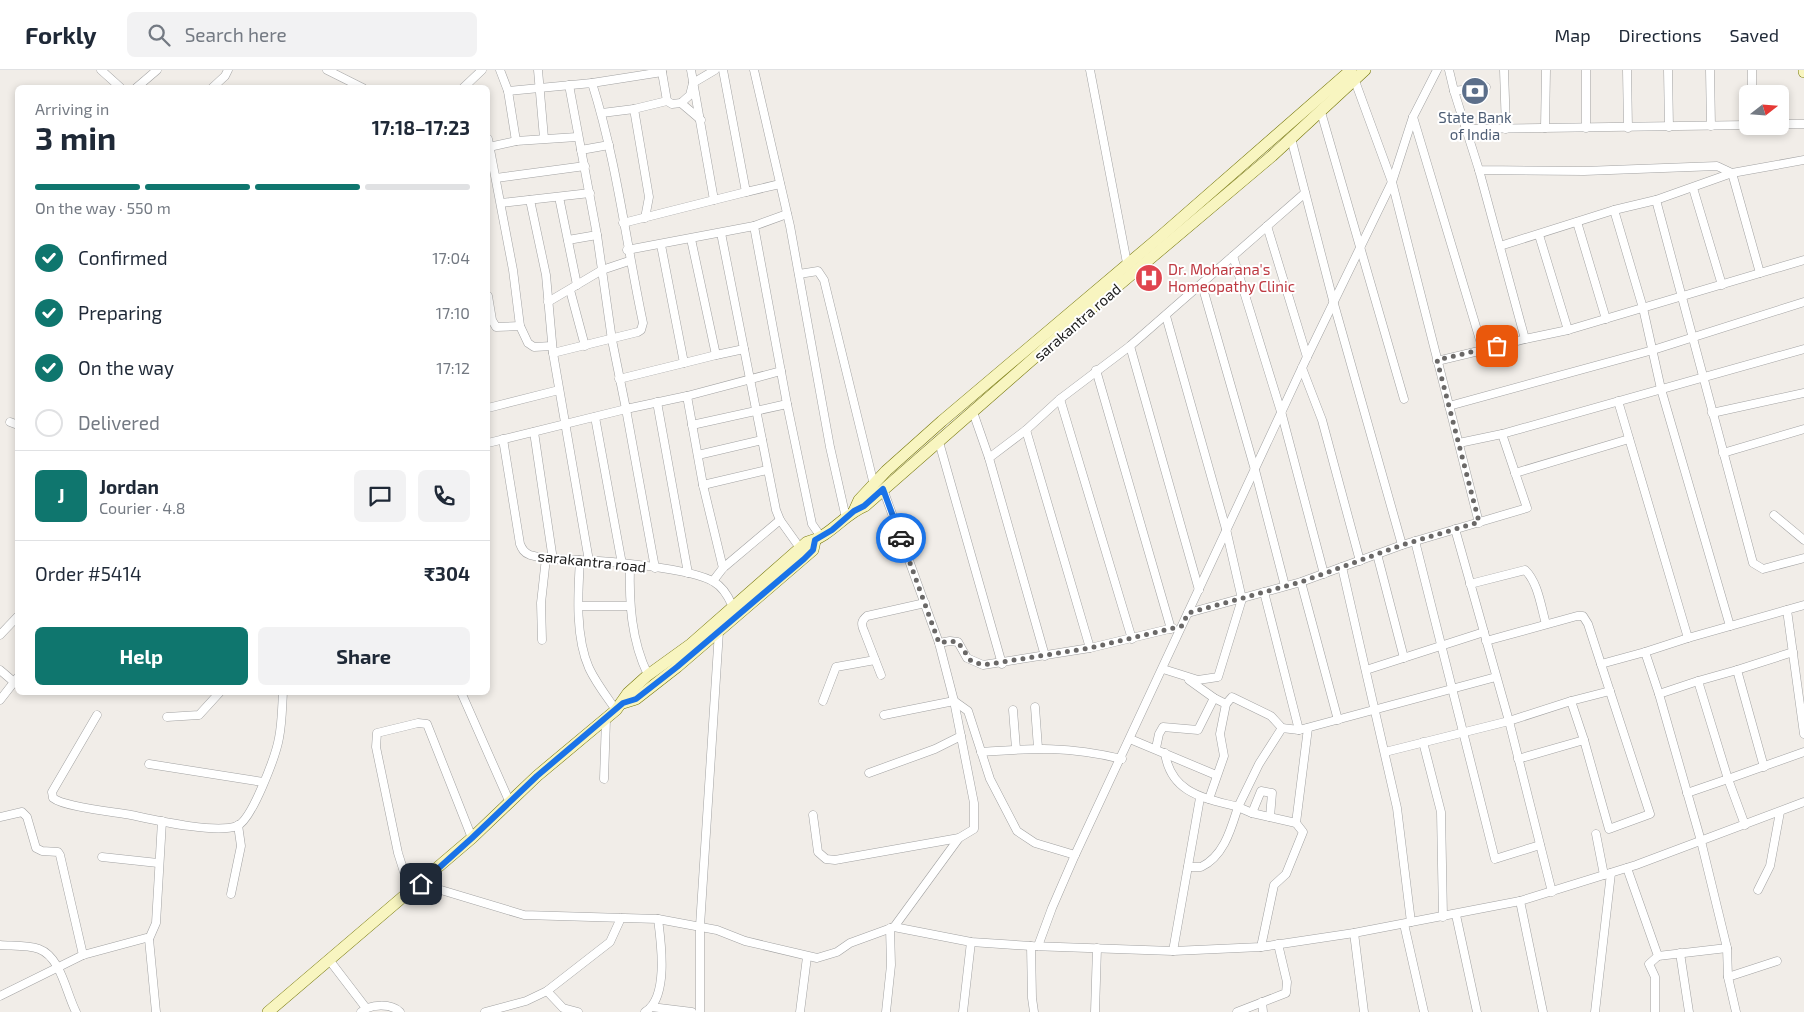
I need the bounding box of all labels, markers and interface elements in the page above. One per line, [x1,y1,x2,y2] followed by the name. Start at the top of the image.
[127,12,477,57] search box
[25,20,97,49] text: Forkly
[145,21,173,49] icon: search
[185,23,287,46] text: Search here
[1554,24,1591,46] text: Map
[1619,24,1702,46] text: Directions
[1730,24,1779,46] text: Saved
[1460,76,1490,106] bank icon: State Bank of India
[1739,85,1789,135] north arrow
[1739,85,1789,135] map controls
[35,99,109,118] text: Arriving in
[1438,108,1512,143] place label: State Bank of India
[372,116,470,139] text: 17:18–17:23
[35,118,116,156] text: 3 min
[35,198,171,217] text: On the way · 550 m
[35,244,63,272] icon: check
[78,246,168,269] text: Confirmed
[432,248,470,267] text: 17:04
[1168,260,1295,295] place label: Dr. Moharana's Homeopathy Clinic
[1134,263,1164,293] hospital icon: Dr. Moharana's Homeopathy Clinic
[1030,279,1124,365] street label: sarakantra road
[35,299,63,327] icon: check
[78,301,162,324] text: Preparing
[436,303,470,322] text: 17:10
[1476,325,1518,367] pin
[1483,332,1511,360] icon: bag
[35,354,63,382] icon: check
[78,356,174,379] text: On the way
[436,358,470,377] text: 17:12
[78,411,160,434] text: Delivered
[354,470,406,522] button: chat
[418,470,470,522] button: phone
[99,475,159,498] text: Jordan
[57,484,65,507] text: J
[99,498,186,517] text: Courier · 4.8
[876,513,926,563] courier
[887,524,915,552] icon: car
[537,546,647,576] street label: sarakantra road
[35,562,142,585] text: Order #5414
[424,562,470,585] text: ₹304
[35,627,248,685] button: Help
[258,627,470,685] button: Share
[400,863,442,905] pin
[407,870,435,898] icon: home

